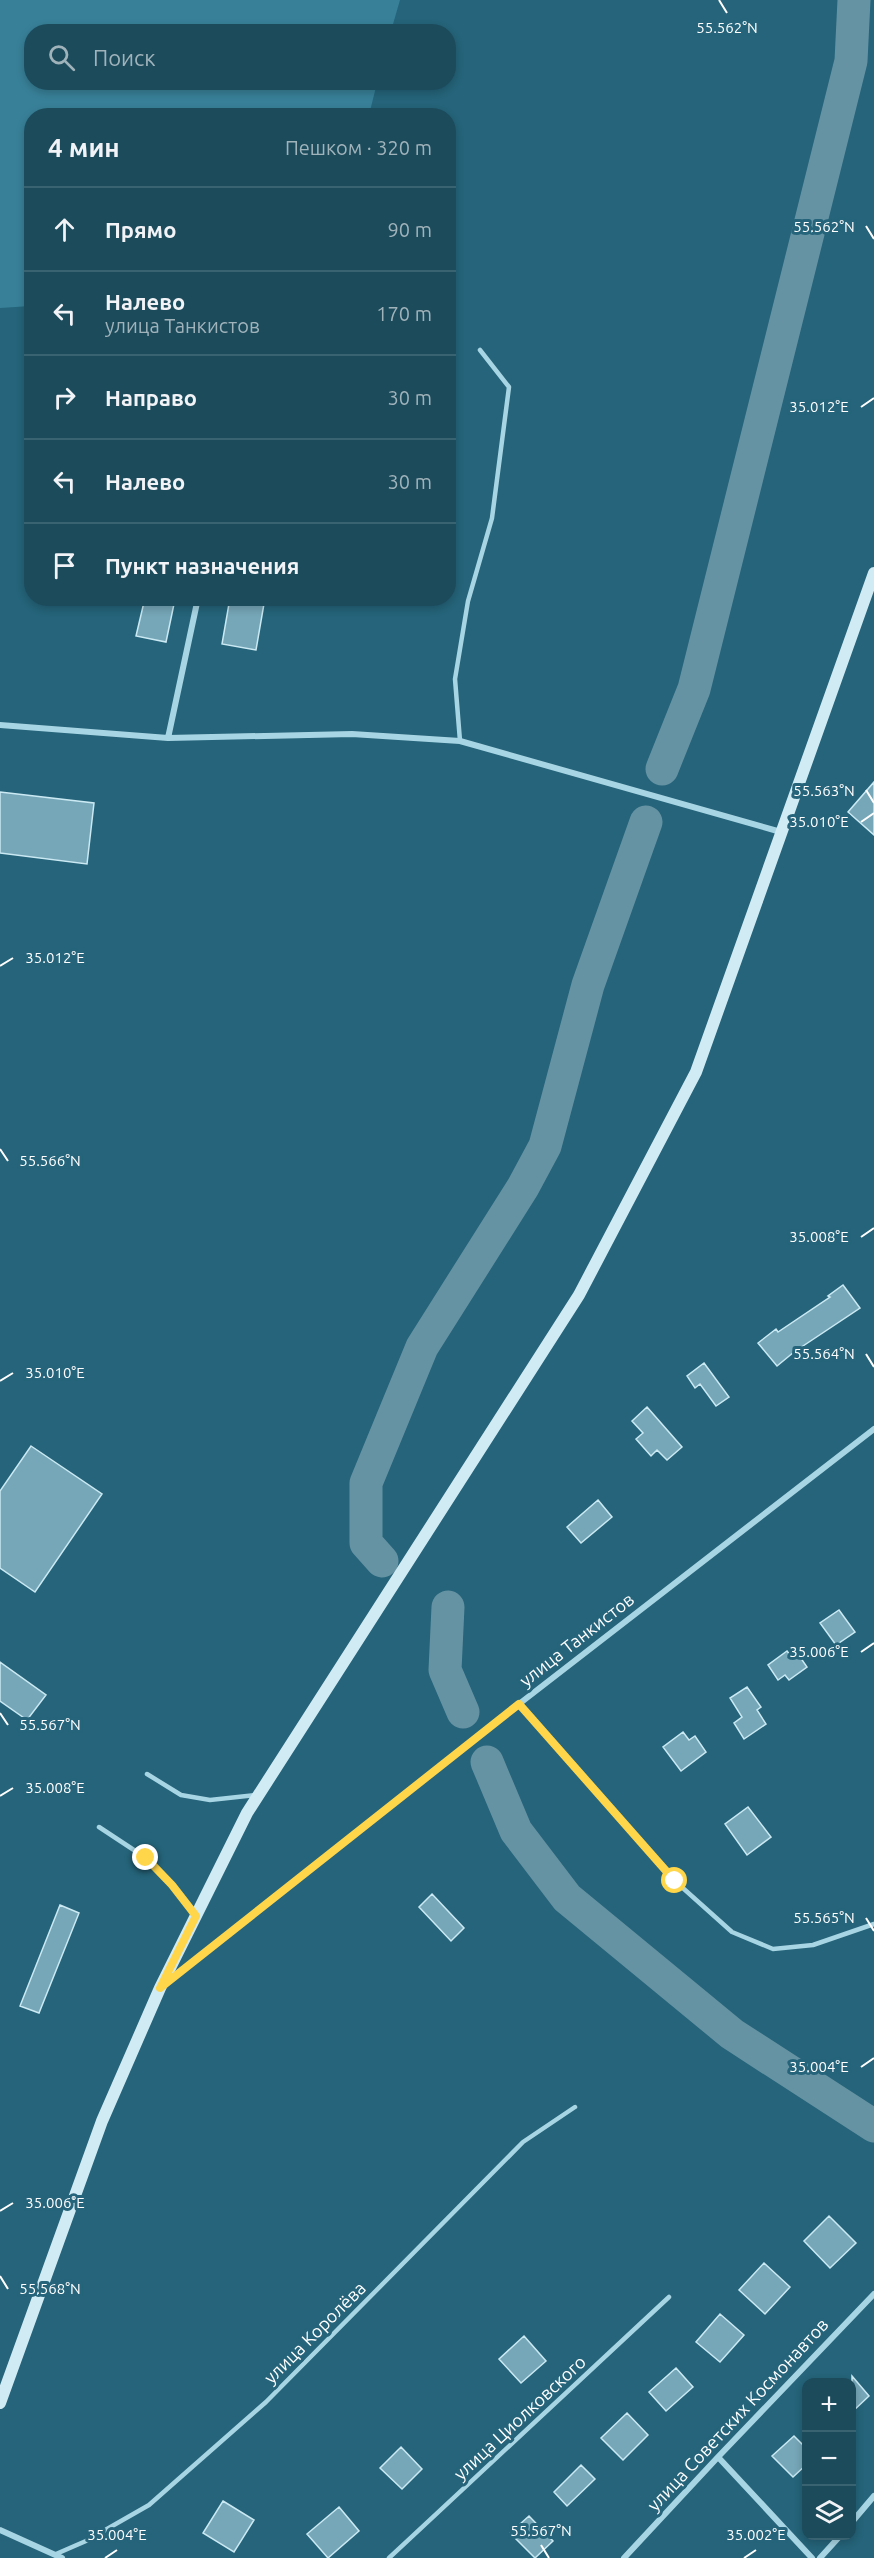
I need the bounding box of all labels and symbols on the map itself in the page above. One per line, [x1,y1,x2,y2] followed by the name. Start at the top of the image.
[696,19,758,36] text: 55.562°N
[793,218,855,235] text: 55.562°N
[789,398,849,415] text: 35.012°E
[793,782,855,799] text: 55.563°N
[789,813,849,830] text: 35.010°E
[25,949,85,966] text: 35.012°E
[19,1152,81,1169] text: 55.566°N
[789,1228,849,1245] text: 35.008°E
[793,1345,855,1362] text: 55.564°N
[25,1364,85,1381] text: 35.010°E
[515,1588,637,1690] street label: улица Танкистов
[789,1643,849,1660] text: 35.006°E
[19,1716,81,1733] text: 55.567°N
[25,1779,85,1796] text: 35.008°E
[132,1844,158,1870] route end
[661,1867,687,1893] route start
[793,1909,855,1926] text: 55.565°N
[789,2058,849,2075] text: 35.004°E
[25,2194,85,2211] text: 35.006°E
[259,2277,369,2387] street label: улица Королёва
[19,2280,81,2297] text: 55.568°N
[643,2314,832,2515] street label: улица Советских Космонавтов
[449,2351,589,2483] street label: улица Циолковского
[510,2522,572,2539] text: 55.567°N
[87,2526,147,2543] text: 35.004°E
[726,2526,786,2543] text: 35.002°E

